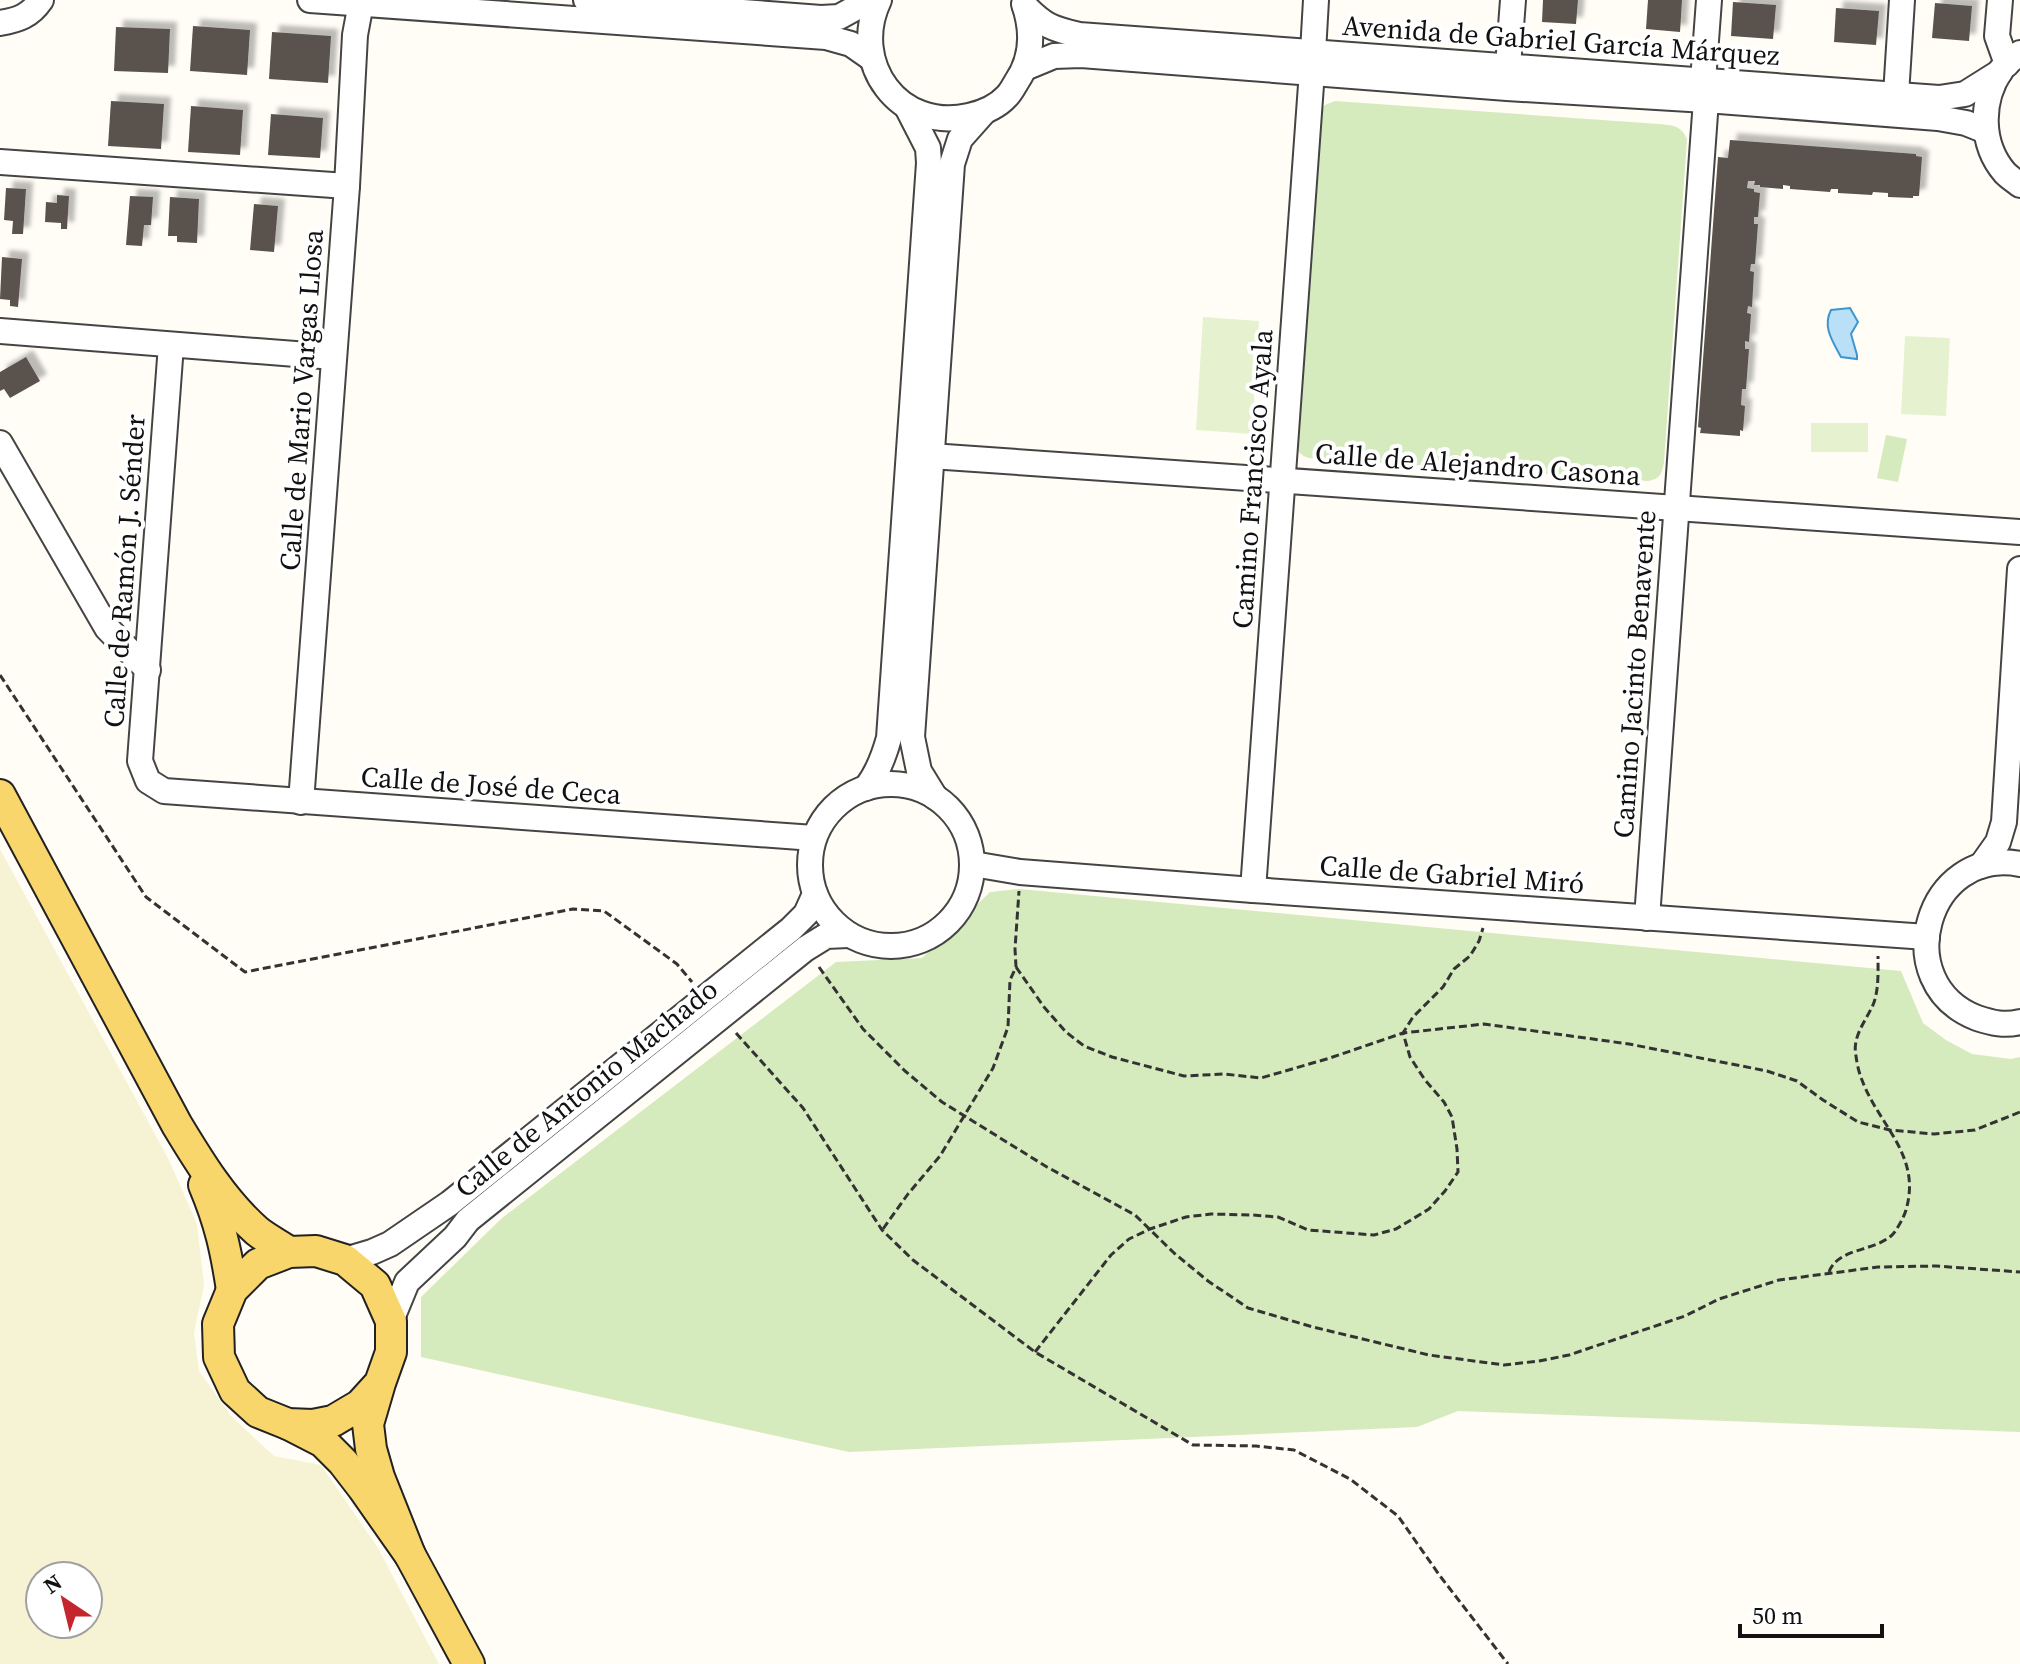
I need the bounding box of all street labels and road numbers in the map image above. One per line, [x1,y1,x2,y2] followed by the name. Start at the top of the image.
[1341,6,1781,74] street label: Avenida de Gabriel García Márquez
[270,227,332,572] street label: Calle de Mario Vargas Llosa
[1223,327,1281,630] street label: Camino Francisco Ayala
[94,413,154,729] street label: Calle de Ramón J. Sénder
[1314,434,1643,494] street label: Calle de Alejandro Casona
[1604,509,1664,839] street label: Camino Jacinto Benavente
[360,757,623,813] street label: Calle de José de Ceca
[1318,846,1586,902] street label: Calle de Gabriel Miró
[447,970,725,1206] street label: Calle de Antonio Machado

